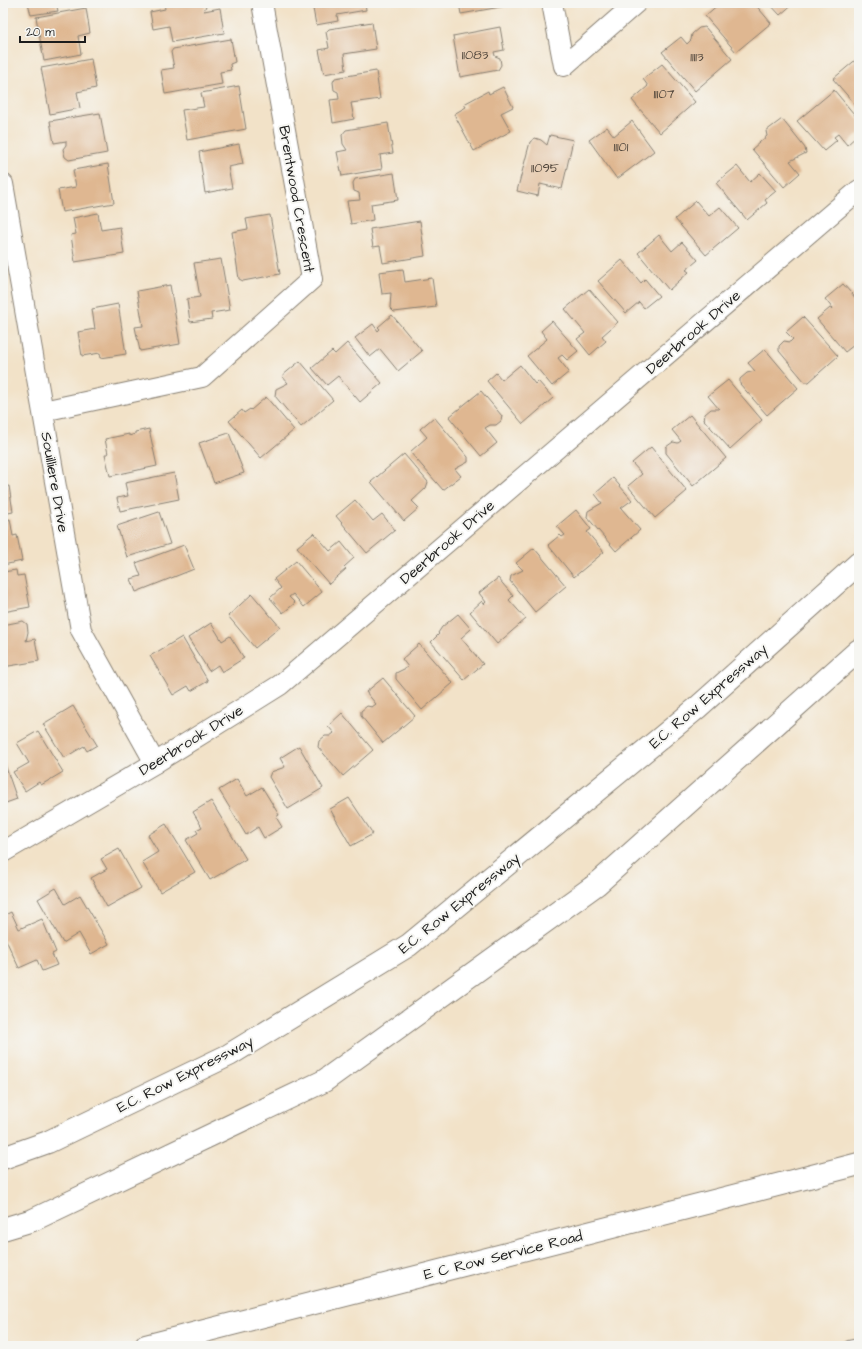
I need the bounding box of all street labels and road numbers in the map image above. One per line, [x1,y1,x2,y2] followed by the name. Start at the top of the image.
[273,124,320,274] street label: Brentwood Crescent
[641,285,745,379] street label: Deerbrook Drive
[35,430,74,534] street label: Souilliere Drive
[395,495,499,589] street label: Deerbrook Drive
[645,639,773,754] street label: E.C. Row Expressway
[135,700,247,781] street label: Deerbrook Drive
[394,848,525,960] street label: E.C. Row Expressway
[113,1031,258,1119] street label: E.C. Row Expressway
[422,1226,585,1285] street label: E C Row Service Road

